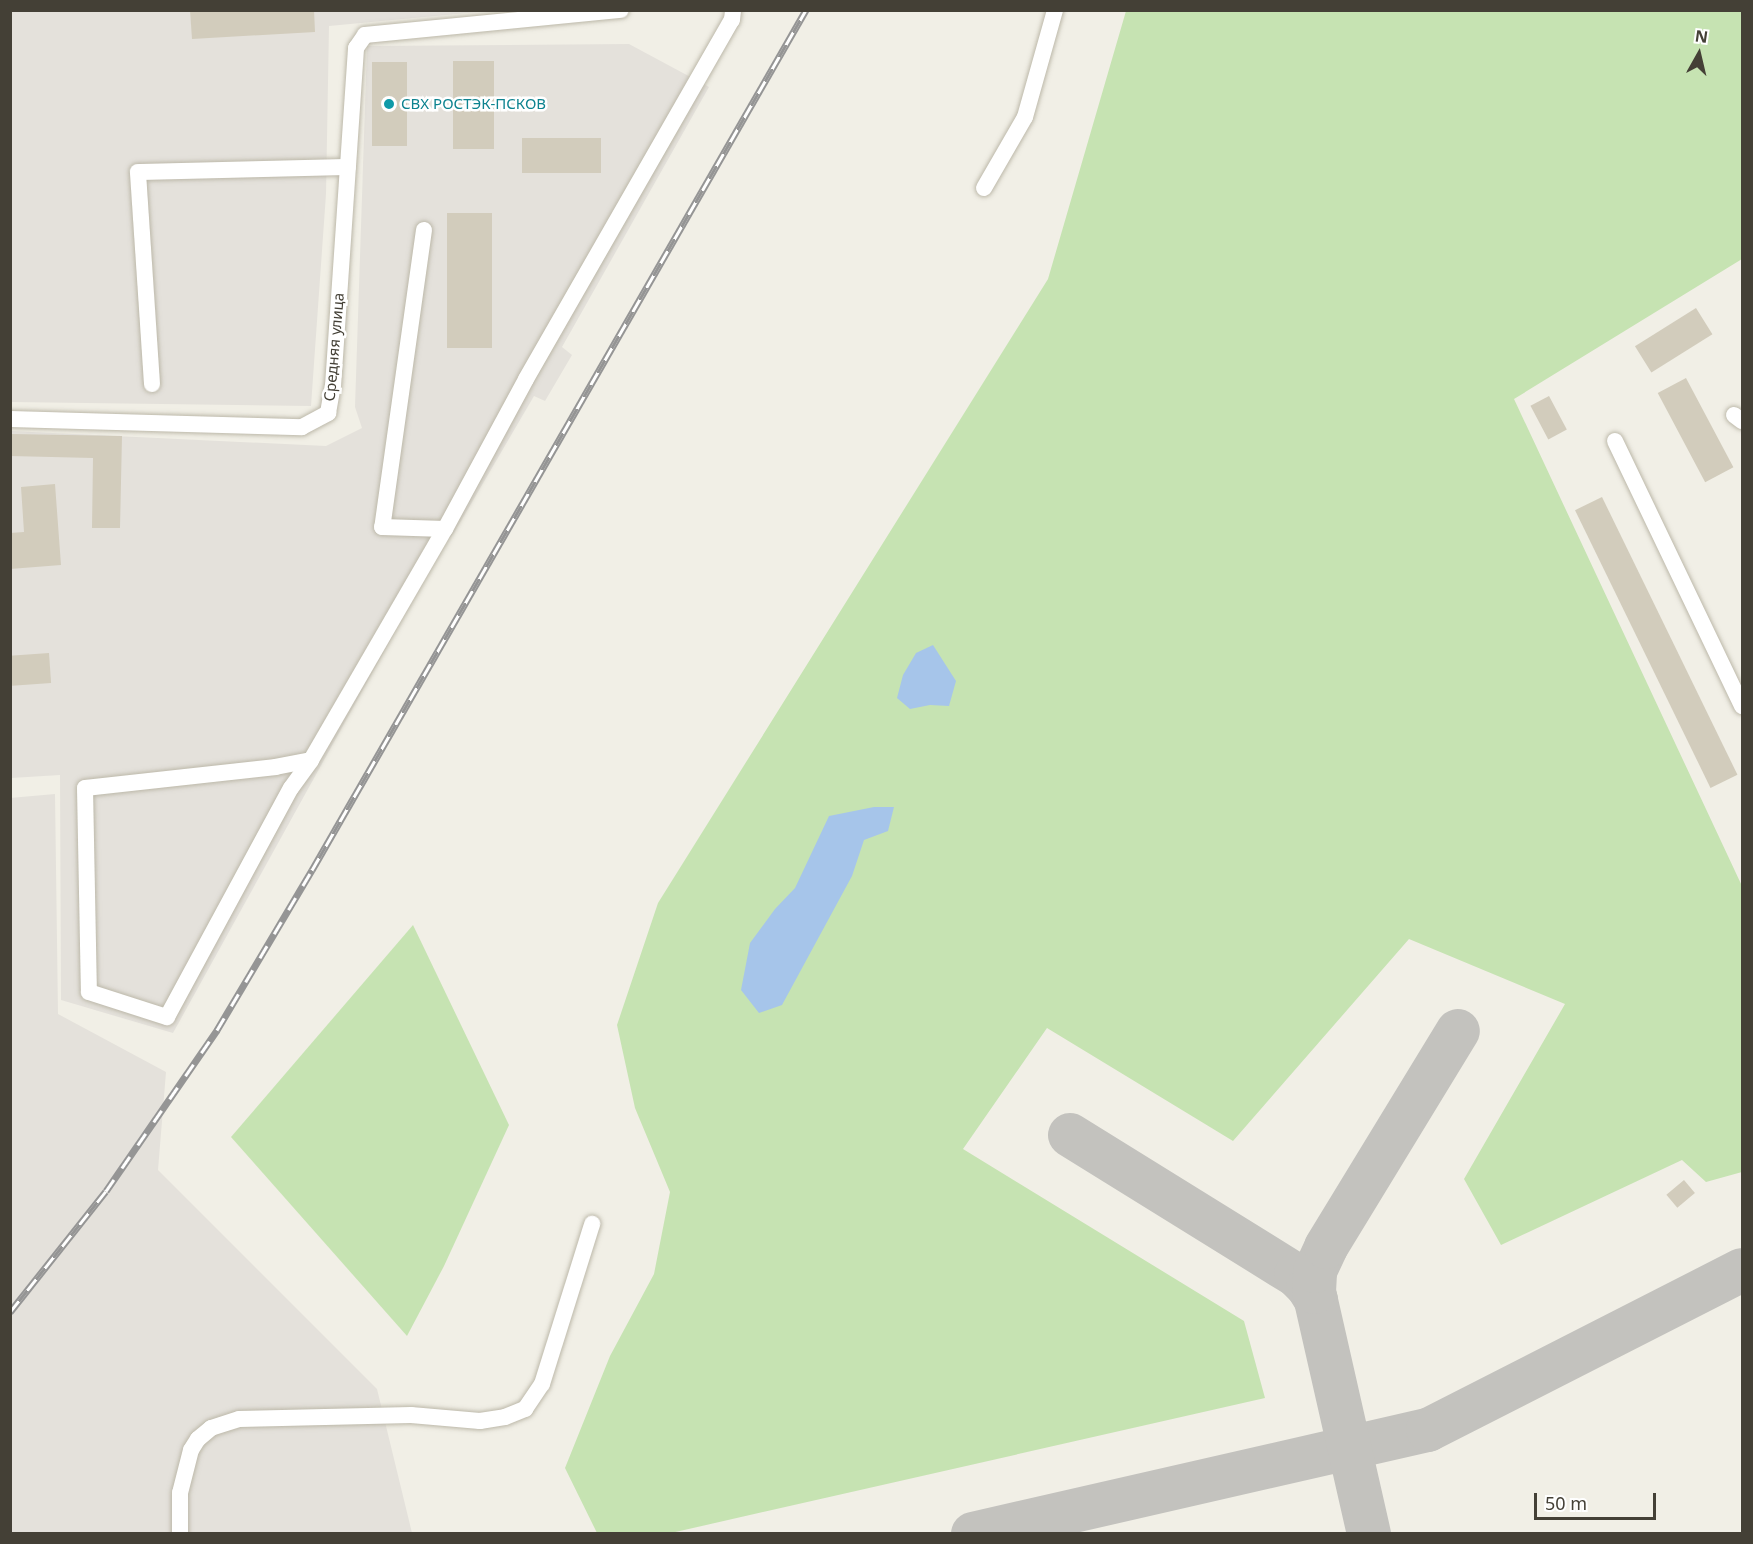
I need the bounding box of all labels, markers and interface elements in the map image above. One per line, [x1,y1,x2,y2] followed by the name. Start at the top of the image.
[1669,24,1729,84] north arrow
[1694,24,1709,48] text: N
[401,95,546,113] place label: СВХ РОСТЭК-ПСКОВ
[382,97,396,111] marker: СВХ РОСТЭК-ПСКОВ
[320,292,348,402] street label: Средняя улица
[1537,1481,1658,1519] scale bar
[1545,1491,1587,1515] text: 50 m

